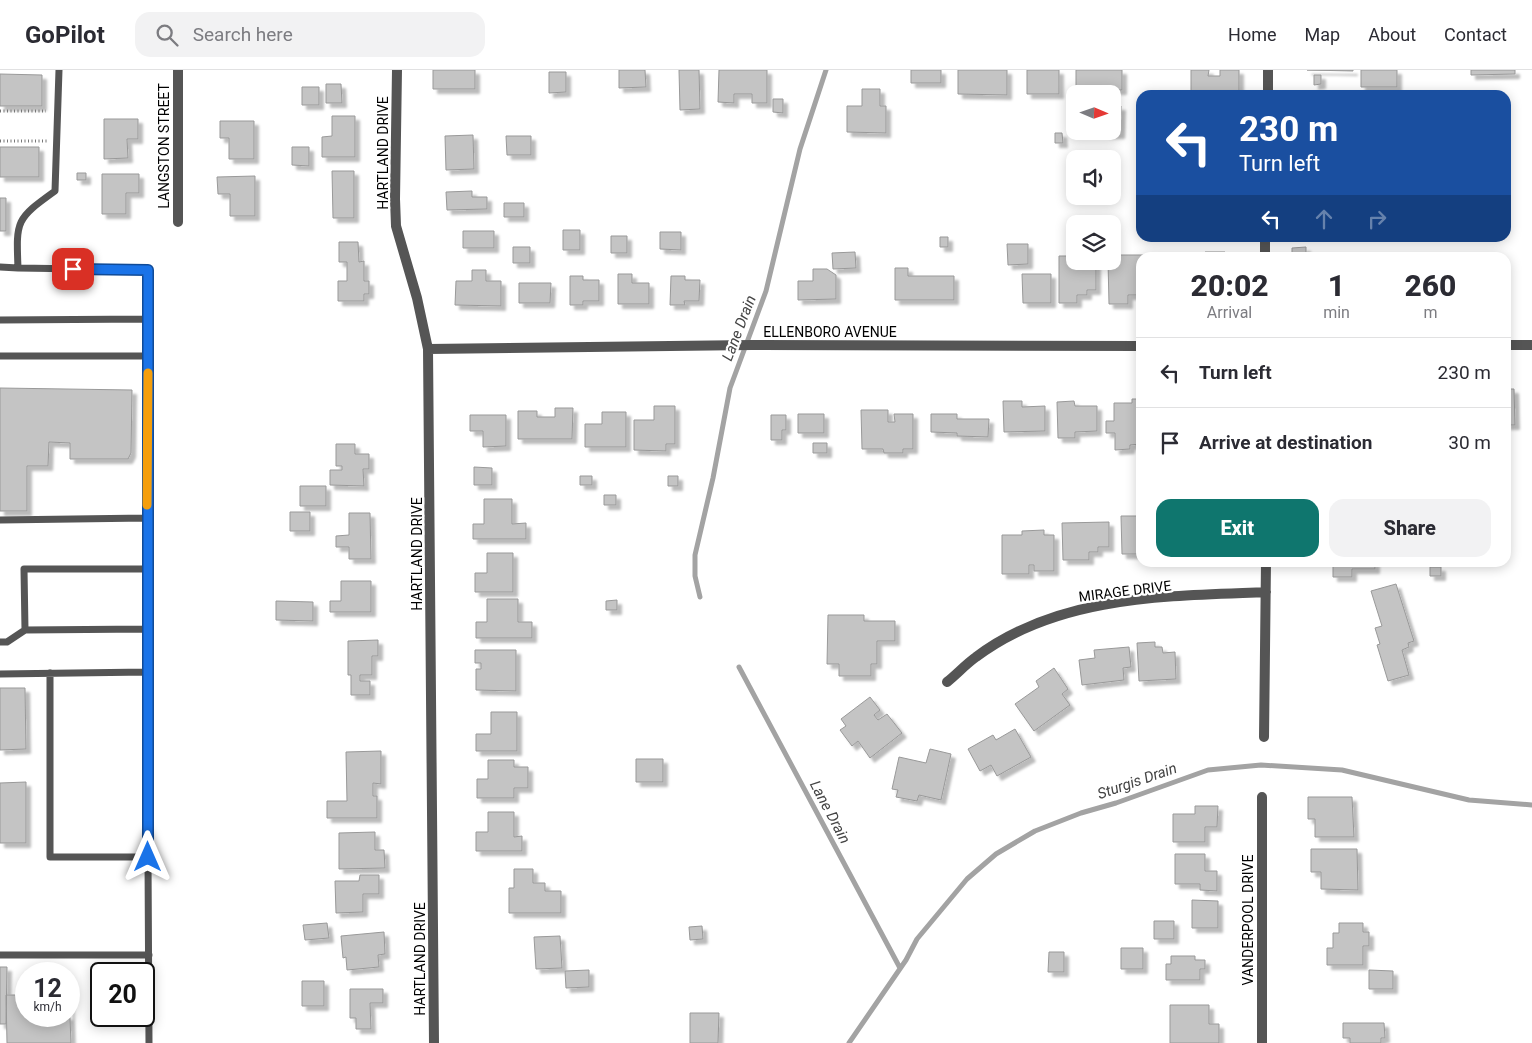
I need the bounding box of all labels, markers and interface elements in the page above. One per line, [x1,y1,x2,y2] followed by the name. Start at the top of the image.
[135,12,485,57] search box
[25,21,105,49] text: GoPilot
[153,21,181,49] icon: search
[193,23,293,46] text: Search here
[1228,24,1277,45] text: Home
[1305,24,1340,45] text: Map
[1368,24,1416,45] text: About
[1444,24,1507,45] text: Contact
[156,83,172,209] street label: LANGSTON STREET
[1066,85,1121,140] north arrow
[1066,85,1121,270] map controls
[375,96,391,210] street label: HARTLAND DRIVE
[1239,109,1338,150] text: 230 m
[1156,110,1221,175] icon: left
[1066,150,1121,205] button: sound
[1239,151,1320,176] text: Turn left
[1257,205,1285,233] icon: left
[1310,205,1338,233] icon: ahead
[1363,205,1391,233] icon: right
[1066,215,1121,270] button: layers
[52,248,94,290] pin
[59,255,87,283] icon: arrive
[1191,268,1269,303] text: 20:02
[1328,268,1345,303] text: 1
[1404,268,1456,303] text: 260
[718,293,760,363] water label: Lane Drain
[1207,303,1252,322] text: Arrival
[1323,303,1350,322] text: min
[1423,303,1437,322] text: m
[763,324,897,340] street label: ELLENBORO AVENUE
[1156,359,1184,387] icon: left
[1199,361,1272,384] text: Turn left
[1438,361,1491,384] text: 230 m
[1156,429,1184,457] icon: arrive
[1199,431,1372,454] text: Arrive at destination
[1448,431,1491,454] text: 30 m
[409,497,425,611] street label: HARTLAND DRIVE
[1156,499,1319,557] button: Exit
[1329,499,1491,557] button: Share
[1078,577,1172,605] street label: MIRAGE DRIVE
[1095,759,1179,803] water label: Sturgis Drain
[806,777,854,847] water label: Lane Drain
[121,830,173,882] position arrow
[1240,855,1256,985] street label: VANDERPOOL DRIVE
[412,902,428,1016] street label: HARTLAND DRIVE
[90,962,155,1027] speed limit sign: 20
[33,974,62,1003] text: 12
[33,1000,62,1014] text: km/h

